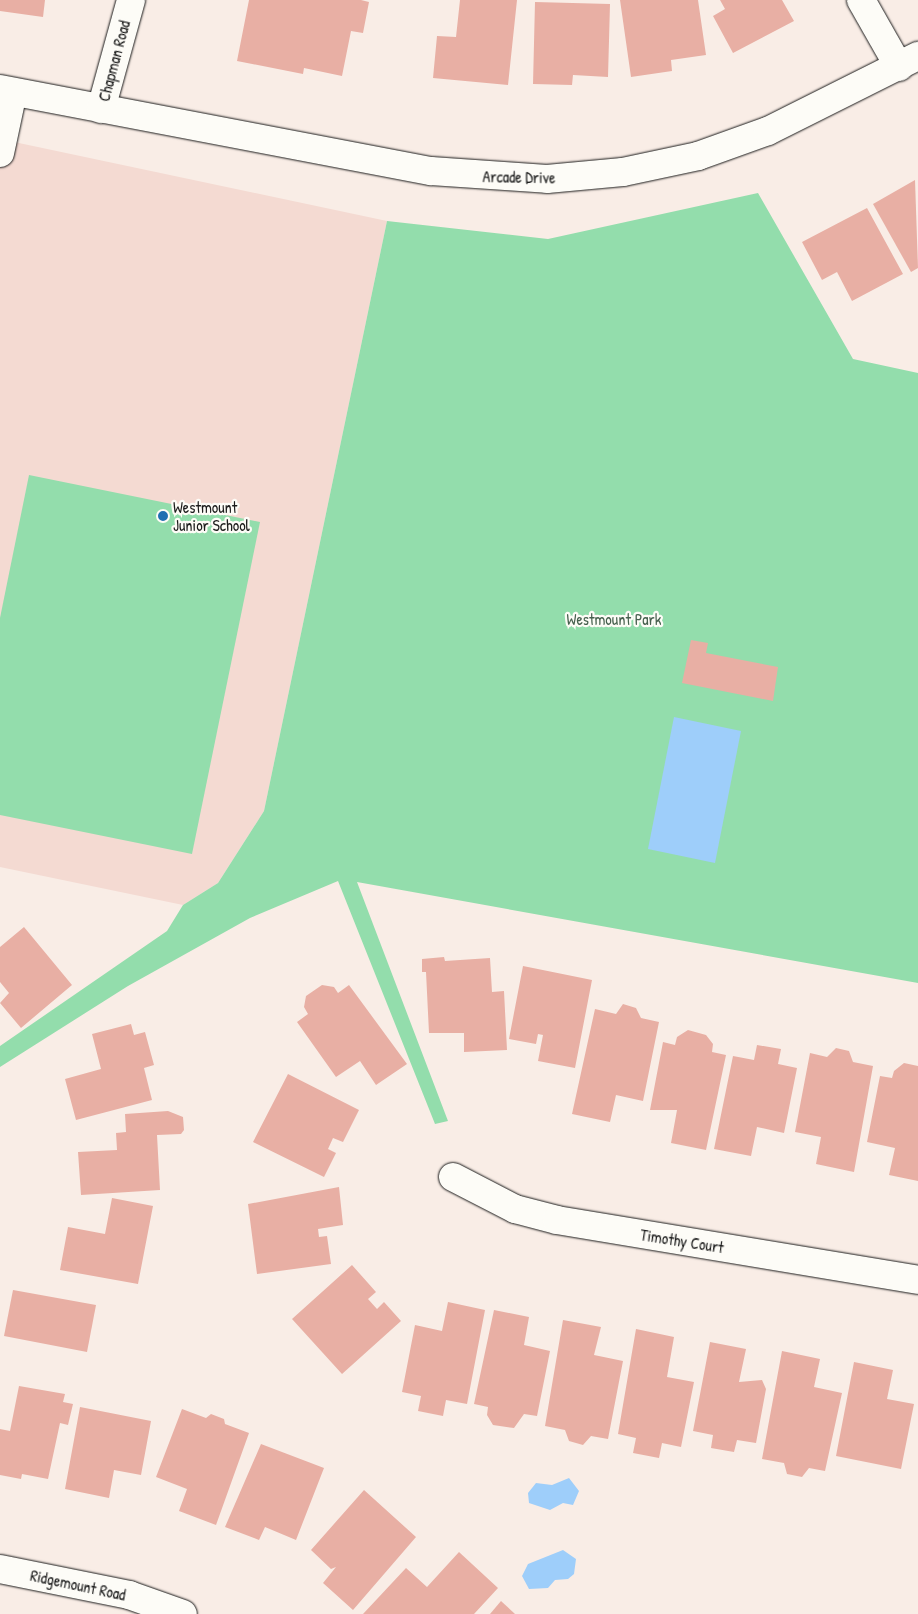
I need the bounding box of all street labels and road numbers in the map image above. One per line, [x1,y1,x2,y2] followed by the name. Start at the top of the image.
[94,18,134,104] street label: Chapman Road
[482,167,556,187] street label: Arcade Drive
[639,1225,725,1257] street label: Timothy Court
[29,1566,127,1604] street label: Ridgemount Road

